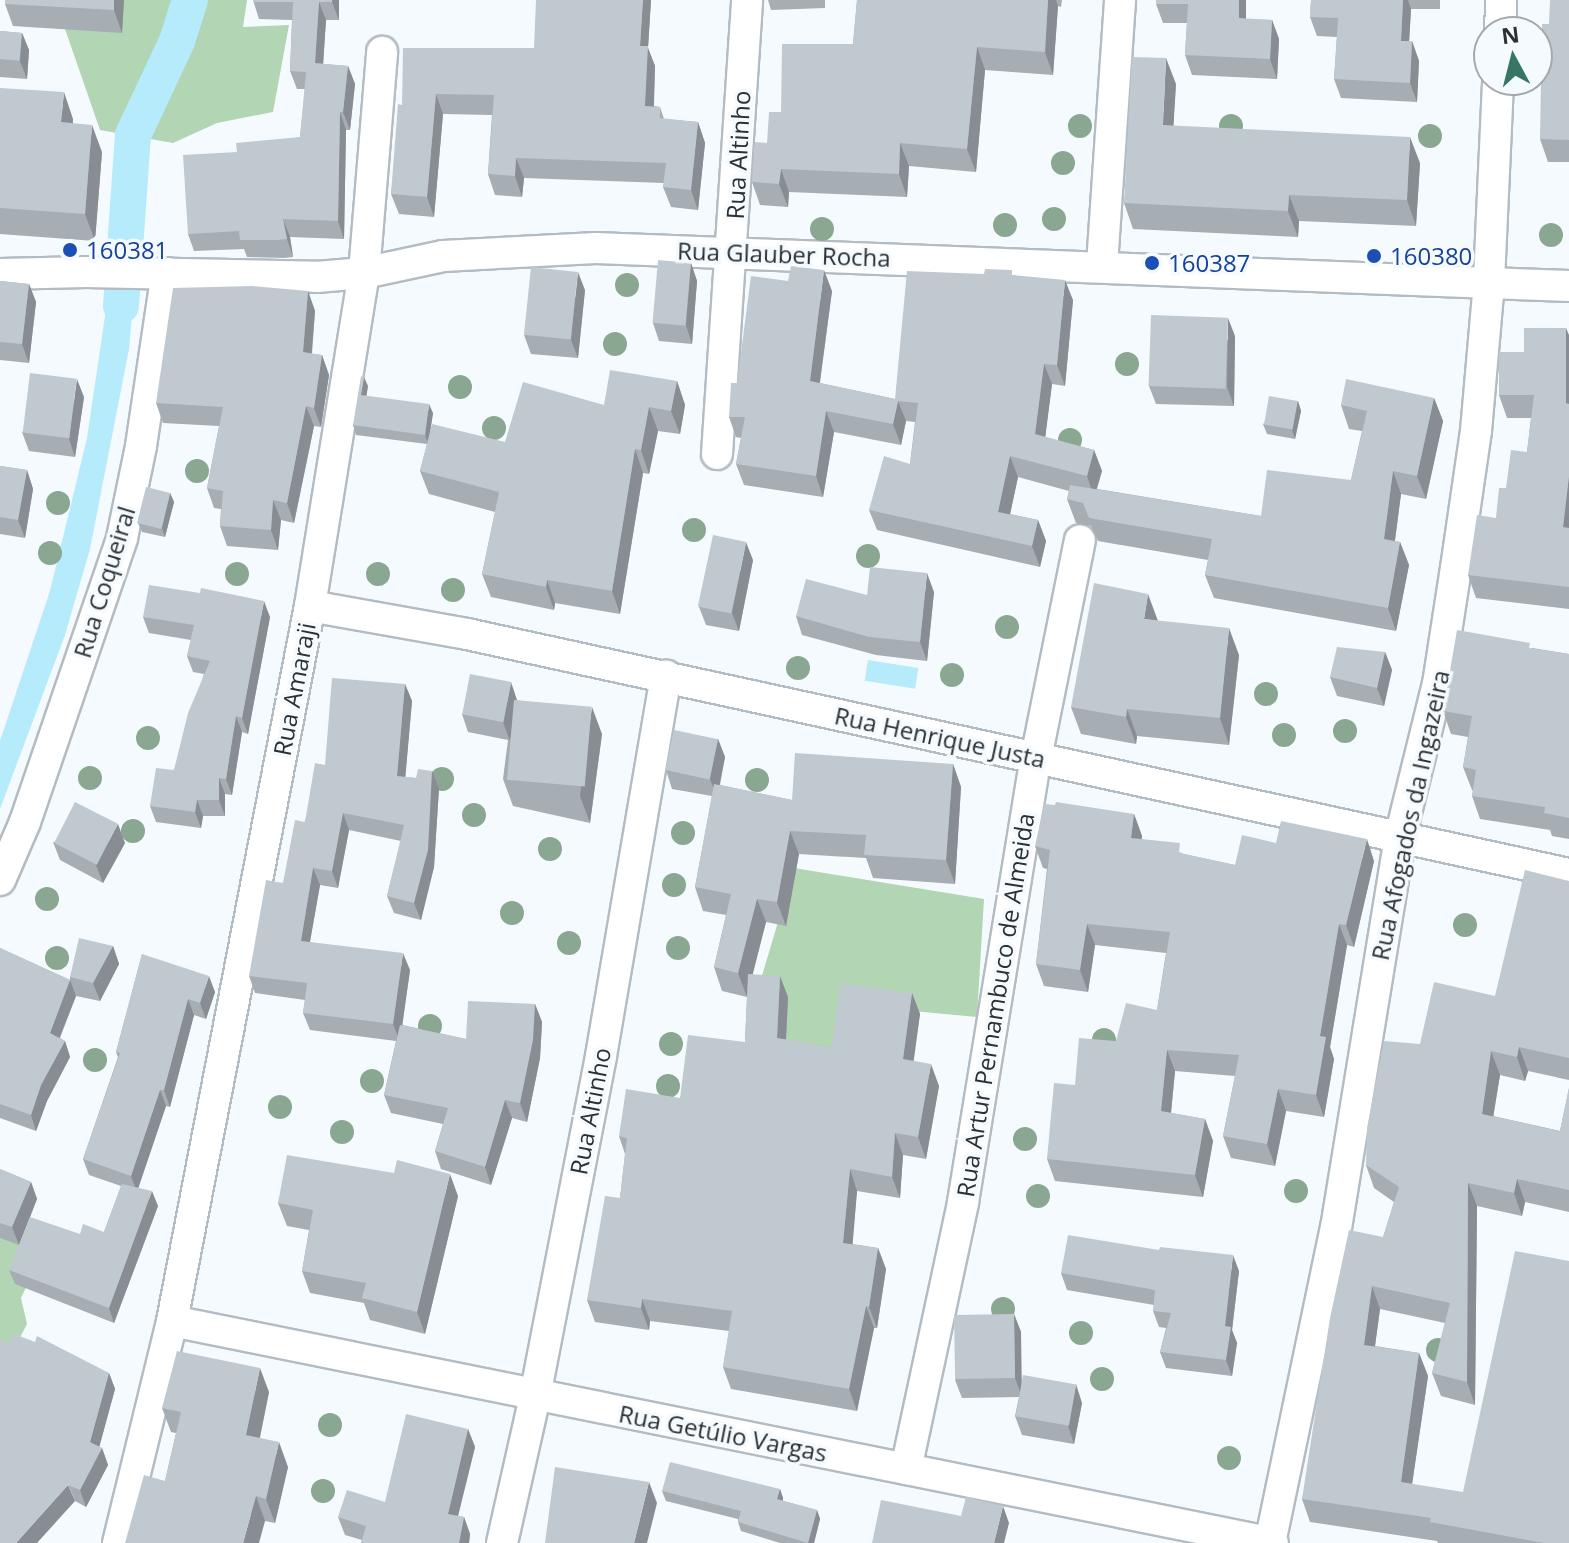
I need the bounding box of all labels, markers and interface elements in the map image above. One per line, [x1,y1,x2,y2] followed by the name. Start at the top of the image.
[1473,16,1553,96] north arrow
[1500,18,1521,50] text: N
[720,90,756,220] street label: Rua Altinho
[86,236,168,264] place label: 160381
[677,236,891,272] street label: Rua Glauber Rocha
[61,241,79,259] marker: 160381
[1390,242,1472,270] place label: 160380
[1365,247,1383,265] marker: 160380
[1168,249,1250,277] place label: 160387
[1143,254,1161,272] marker: 160387
[67,503,141,661] street label: Rua Coqueiral
[267,620,321,758] street label: Rua Amaraji
[1365,667,1455,963] street label: Rua Afogados da Ingazeira
[832,701,1048,773] street label: Rua Henrique Justa
[950,811,1040,1199] street label: Rua Artur Pernambuco de Almeida
[564,1045,616,1177] street label: Rua Altinho
[617,1399,829,1467] street label: Rua Getúlio Vargas

